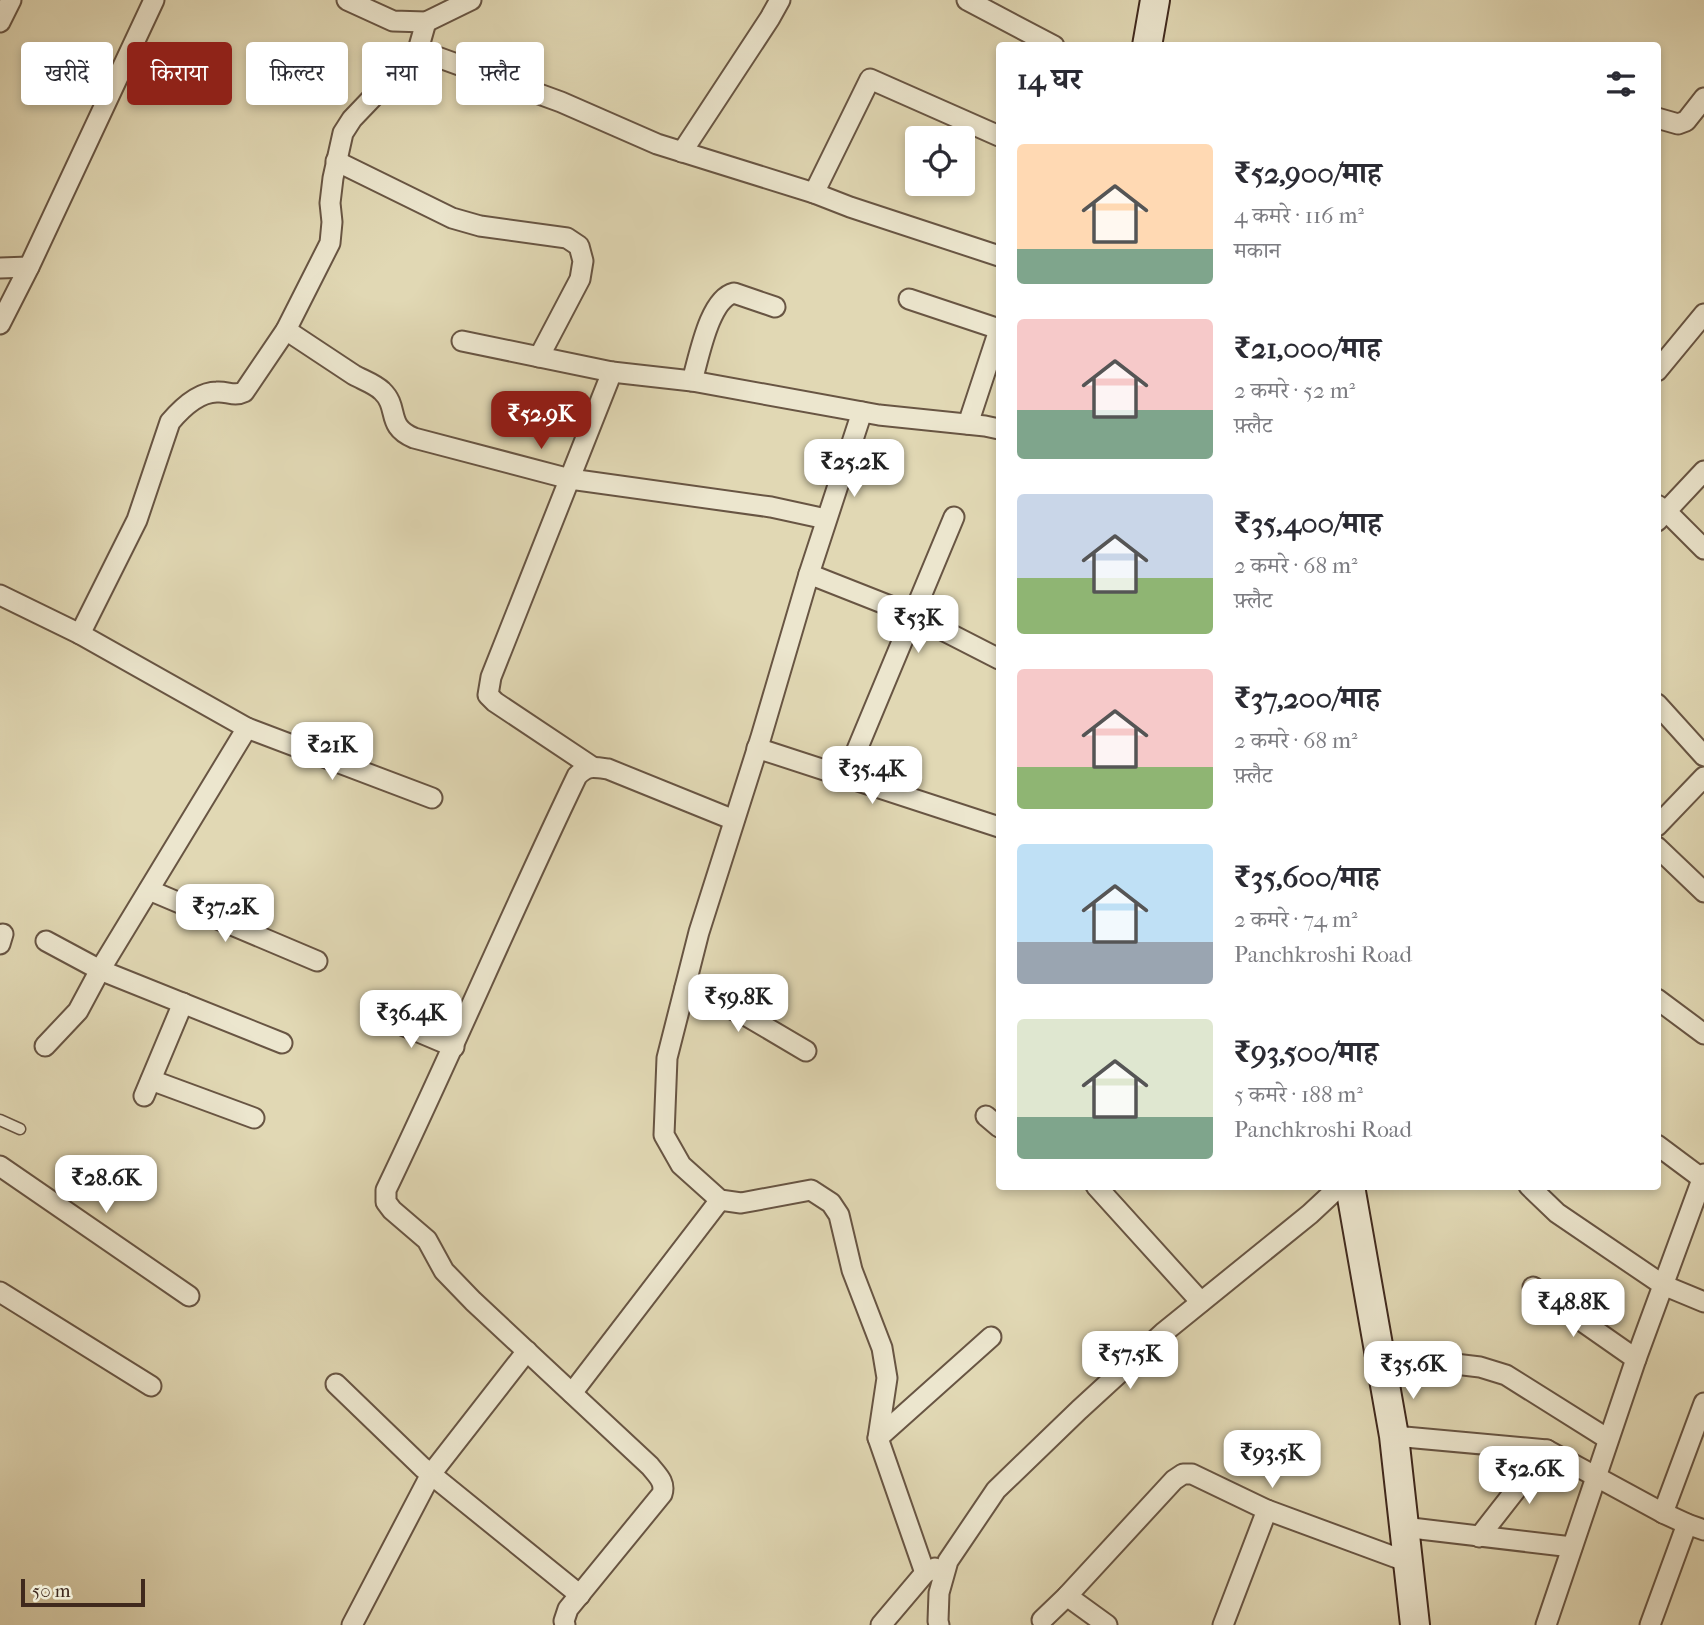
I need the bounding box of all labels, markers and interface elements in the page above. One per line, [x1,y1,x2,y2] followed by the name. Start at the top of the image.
[21,42,113,105] chip: खरीदें
[127,42,232,105] chip: किराया
[246,42,348,105] chip: फ़िल्टर
[362,42,442,105] chip: नया
[456,42,544,105] chip: फ़्लैट
[1017,62,1082,97] text: 14 घर
[1602,65,1640,103] icon: filters
[905,126,975,196] map controls
[905,126,975,196] button: locate
[1234,156,1382,191] text: ₹52,900/माह
[1073,172,1157,256] icon: home
[1234,202,1364,229] text: 4 कमरे · 116 m²
[1234,237,1281,264] text: मकान
[1234,331,1381,366] text: ₹21,000/माह
[1073,347,1157,431] icon: home
[1234,377,1355,404] text: 2 कमरे · 52 m²
[484,392,598,451] pin: ₹52.9K
[507,400,575,427] text: ₹52.9K
[1234,412,1272,439] text: फ़्लैट
[797,440,911,499] pin: ₹25.2K
[820,448,888,475] text: ₹25.2K
[1234,506,1382,541] text: ₹35,400/माह
[1073,522,1157,606] icon: home
[1234,552,1358,579] text: 2 कमरे · 68 m²
[1234,587,1272,614] text: फ़्लैट
[877,596,959,655] pin: ₹53K
[893,604,943,631] text: ₹53K
[1234,681,1380,716] text: ₹37,200/माह
[1073,697,1157,781] icon: home
[291,722,373,782] pin: ₹21K
[1234,727,1358,754] text: 2 कमरे · 68 m²
[307,731,357,758] text: ₹21K
[815,746,929,806] pin: ₹35.4K
[838,755,906,782] text: ₹35.4K
[1234,762,1272,789] text: फ़्लैट
[1234,860,1379,895] text: ₹35,600/माह
[1073,872,1157,956] icon: home
[168,884,282,944] pin: ₹37.2K
[192,893,258,920] text: ₹37.2K
[1234,906,1358,933] text: 2 कमरे · 74 m²
[1234,941,1412,968] text: Panchkroshi Road
[681,974,795,1034] pin: ₹59.8K
[704,983,772,1010] text: ₹59.8K
[354,990,468,1050] pin: ₹36.4K
[376,999,446,1026] text: ₹36.4K
[1234,1035,1378,1070] text: ₹93,500/माह
[1073,1047,1157,1131] icon: home
[1234,1081,1363,1108] text: 5 कमरे · 188 m²
[1234,1116,1412,1143] text: Panchkroshi Road
[49,1156,163,1215] pin: ₹28.6K
[71,1164,141,1191] text: ₹28.6K
[1516,1280,1630,1339] pin: ₹48.8K
[1538,1288,1608,1315] text: ₹48.8K
[1073,1332,1187,1391] pin: ₹57.5K
[1098,1340,1162,1367] text: ₹57.5K
[1356,1342,1470,1401] pin: ₹35.6K
[1380,1350,1446,1377] text: ₹35.6K
[1215,1430,1329,1490] pin: ₹93.5K
[1240,1439,1304,1466] text: ₹93.5K
[1472,1446,1586,1506] pin: ₹52.6K
[1495,1455,1563,1482] text: ₹52.6K
[21,1576,145,1608] scale bar
[32,1580,71,1602] text: 50 m

